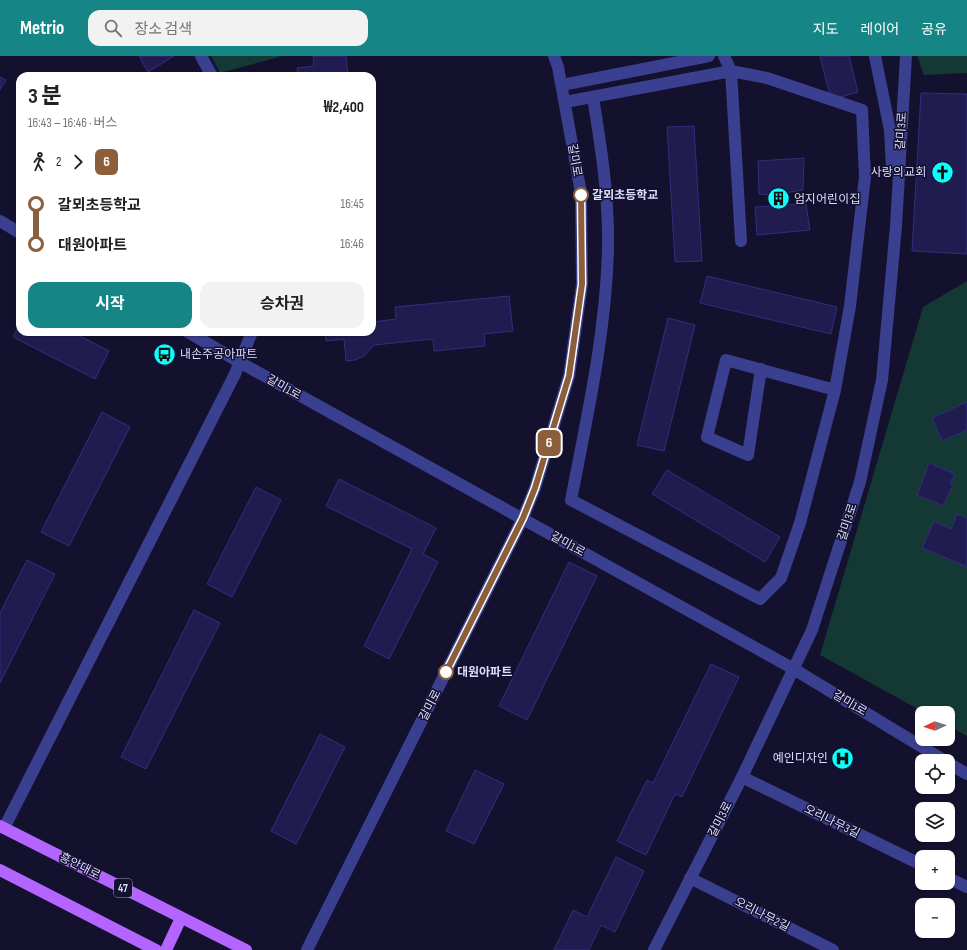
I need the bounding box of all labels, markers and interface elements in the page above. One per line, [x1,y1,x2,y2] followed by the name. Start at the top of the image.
[88,10,368,46] search box
[20,17,64,40] text: Metrio
[102,17,124,39] icon: search
[134,20,192,39] text: 장소 검색
[813,21,839,38] text: 지도
[861,21,899,38] text: 레이어
[921,21,947,38] text: 공유
[28,83,62,110] text: 3 분
[324,98,364,117] text: ₩2,400
[893,112,910,150] street label: 갈미3로
[28,115,117,131] text: 16:43 – 16:46 · 버스
[564,142,585,178] street label: 갈미로
[28,151,50,173] icon: walk
[67,151,89,173] icon: forward
[103,153,110,170] text: 6
[56,154,61,170] text: 2
[929,159,955,185] church icon: 사랑의교회
[871,165,926,180] place label: 사랑의교회
[765,186,791,212] building icon: 엄지어린이집
[573,187,589,203] marker: 갈뫼초등학교
[592,188,658,203] place label: 갈뫼초등학교
[794,192,860,207] place label: 엄지어린이집
[58,196,141,215] text: 갈뫼초등학교
[341,196,364,212] text: 16:45
[58,236,127,255] text: 대원아파트
[340,236,364,252] text: 16:46
[28,282,192,328] button: 시작
[200,282,364,328] button: 승차권
[152,341,178,367] bus stop icon: 내손주공아파트
[180,347,257,362] place label: 내손주공아파트
[264,372,304,403] street label: 갈미1로
[536,430,562,456] line badge: 6
[546,434,552,451] text: 6
[834,502,861,543] street label: 갈미3로
[548,529,588,560] street label: 갈미1로
[438,664,454,680] marker: 대원아파트
[457,665,512,680] place label: 대원아파트
[416,687,445,723] street label: 갈미로
[830,687,870,719] street label: 갈미1로
[915,706,955,746] north arrow
[915,706,955,938] map controls
[830,745,856,771] hospital icon: 예인디자인
[773,751,828,766] place label: 예인디자인
[915,754,955,794] button: locate
[705,799,736,840] street label: 갈미3로
[801,802,862,841] street label: 오리나무3길
[915,802,955,842] button: layers
[57,850,103,883] street label: 흥안대로
[915,850,955,890] button: +
[114,879,132,897] road number: 47
[732,894,792,935] street label: 오리나무2길
[915,898,955,938] button: −

